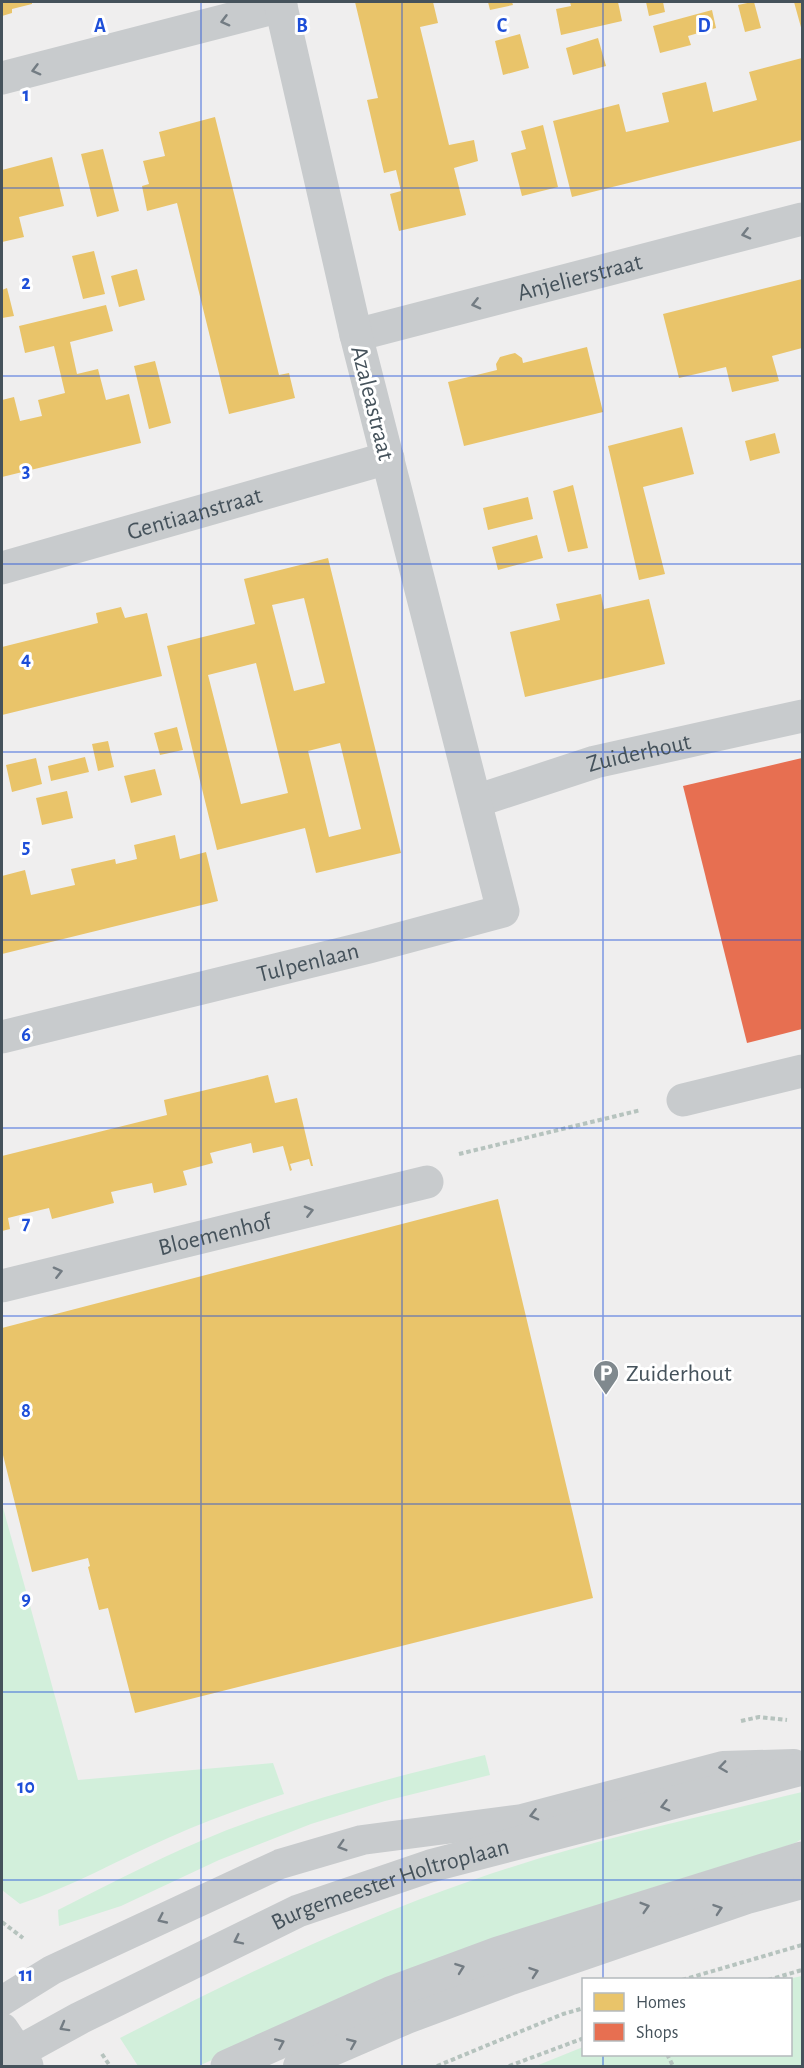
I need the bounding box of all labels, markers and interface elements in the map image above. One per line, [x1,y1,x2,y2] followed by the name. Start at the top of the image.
[220,13,230,26] one-way arrow
[94,16,106,36] text: A
[296,16,308,36] text: B
[497,16,508,36] text: C
[697,16,711,36] text: D
[31,62,41,75] one-way arrow
[22,85,30,105] text: 1
[741,227,752,239] one-way arrow
[515,250,645,306] street label: Anjelierstraat
[21,273,31,293] text: 2
[471,296,481,309] one-way arrow
[346,344,398,463] street label: Azaleastraat
[22,461,30,481] text: 3
[124,483,265,545] street label: Gentiaanstraat
[21,649,31,669] text: 4
[584,730,694,777] street label: Zuiderhout
[22,837,30,857] text: 5
[255,939,362,987] street label: Tulpenlaan
[21,1025,31,1045] text: 6
[304,1205,314,1218] one-way arrow
[156,1209,276,1260] street label: Bloemenhof
[22,1213,31,1233] text: 7
[53,1267,63,1280] one-way arrow
[591,1358,621,1396] parking icon: Zuiderhout
[626,1362,732,1386] place label: Zuiderhout
[21,1401,31,1421] text: 8
[21,1589,31,1609] text: 9
[719,1761,728,1773] one-way arrow
[17,1777,35,1797] text: 10
[660,1798,670,1811] one-way arrow
[530,1808,540,1821] one-way arrow
[268,1835,512,1935] street label: Burgemeester Holtroplaan
[337,1839,348,1851] one-way arrow
[639,1902,650,1914] one-way arrow
[712,1903,723,1916] one-way arrow
[157,1912,168,1924] one-way arrow
[234,1933,245,1945] one-way arrow
[454,1962,465,1975] one-way arrow
[19,1965,33,1985] text: 11
[528,1967,539,1979] one-way arrow
[582,1978,792,2056] legend
[636,1994,686,2012] text: Homes
[60,2020,70,2031] one-way arrow
[636,2024,678,2042] text: Shops
[274,2038,285,2050] one-way arrow
[346,2038,357,2050] one-way arrow

